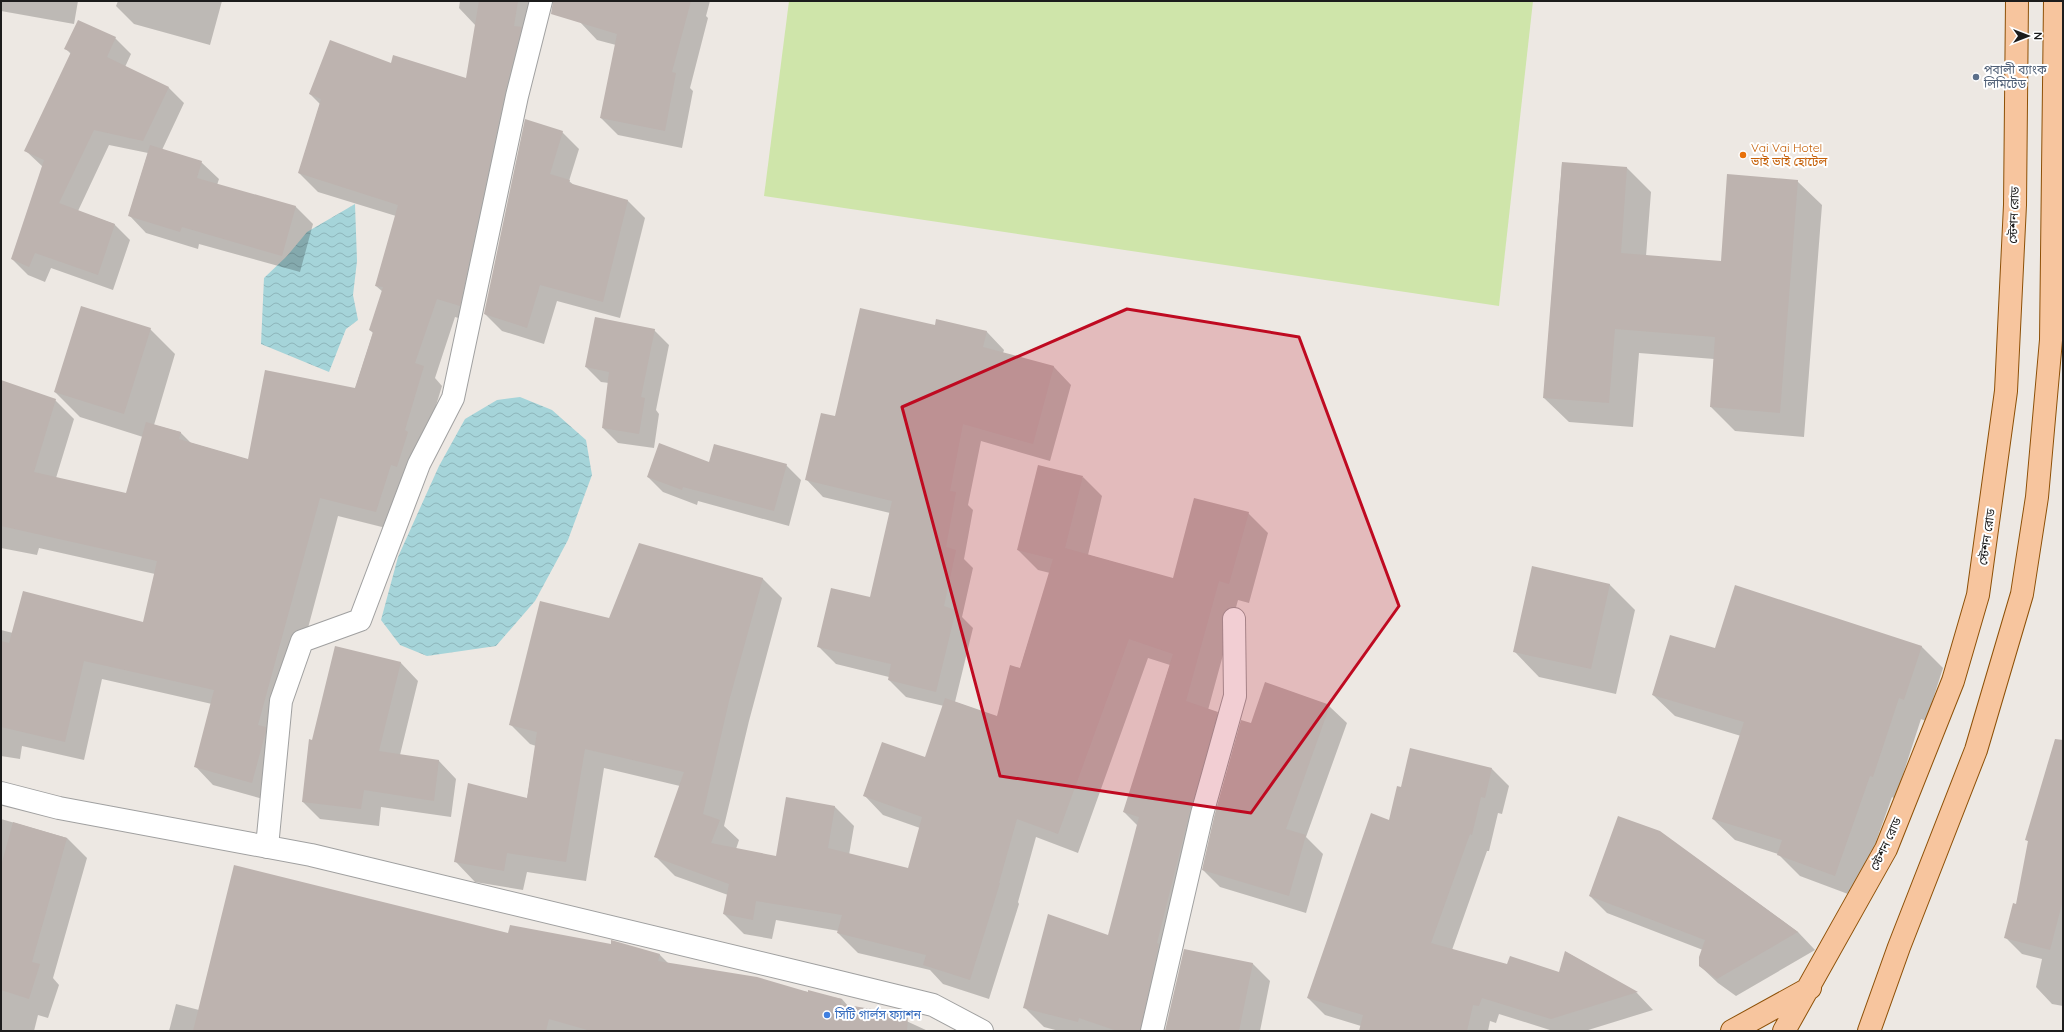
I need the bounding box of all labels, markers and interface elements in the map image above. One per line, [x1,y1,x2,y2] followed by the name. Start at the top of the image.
[2008,16,2048,56] north arrow
[2031,32,2045,40] text: N
[1983,62,2047,91] place label: পূবালী ব্যাংক লিমিটেড
[1971,72,1981,82] marker: পূবালী ব্যাংক লিমিটেড
[1750,140,1827,169] place label: Vai Vai Hotel ভাই ভাই হোটেল
[1738,150,1748,160] marker: Vai Vai Hotel ভাই ভাই হোটেল
[2005,186,2022,244] street label: স্টেশন রোড
[1975,507,1998,566] street label: স্টেশন রোড
[1867,814,1905,873] street label: স্টেশন রোড
[834,1007,922,1022] place label: সিটি গার্লস ফ্যাশন
[822,1010,832,1020] marker: সিটি গার্লস ফ্যাশন

